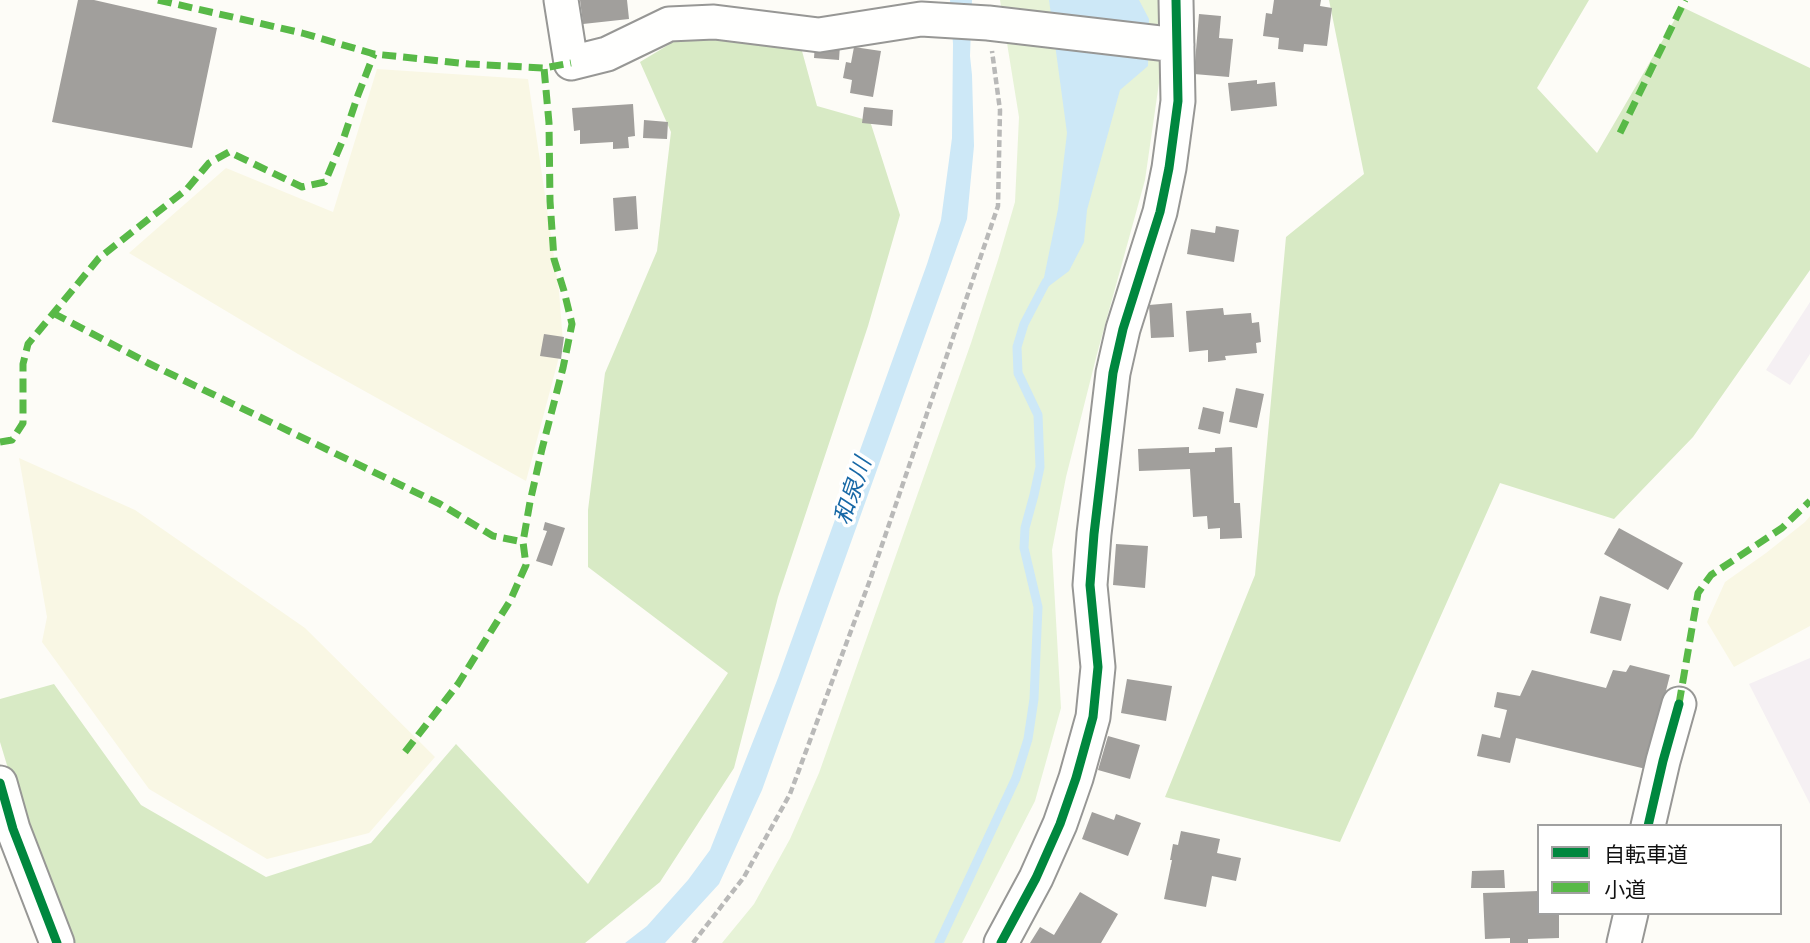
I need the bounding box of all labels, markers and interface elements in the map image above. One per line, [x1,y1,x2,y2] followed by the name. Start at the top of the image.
[829,454,877,528] water label: 和泉川
[1537,824,1782,915] legend
[1604,839,1688,867] text: 自転車道
[1604,874,1646,902] text: 小道

